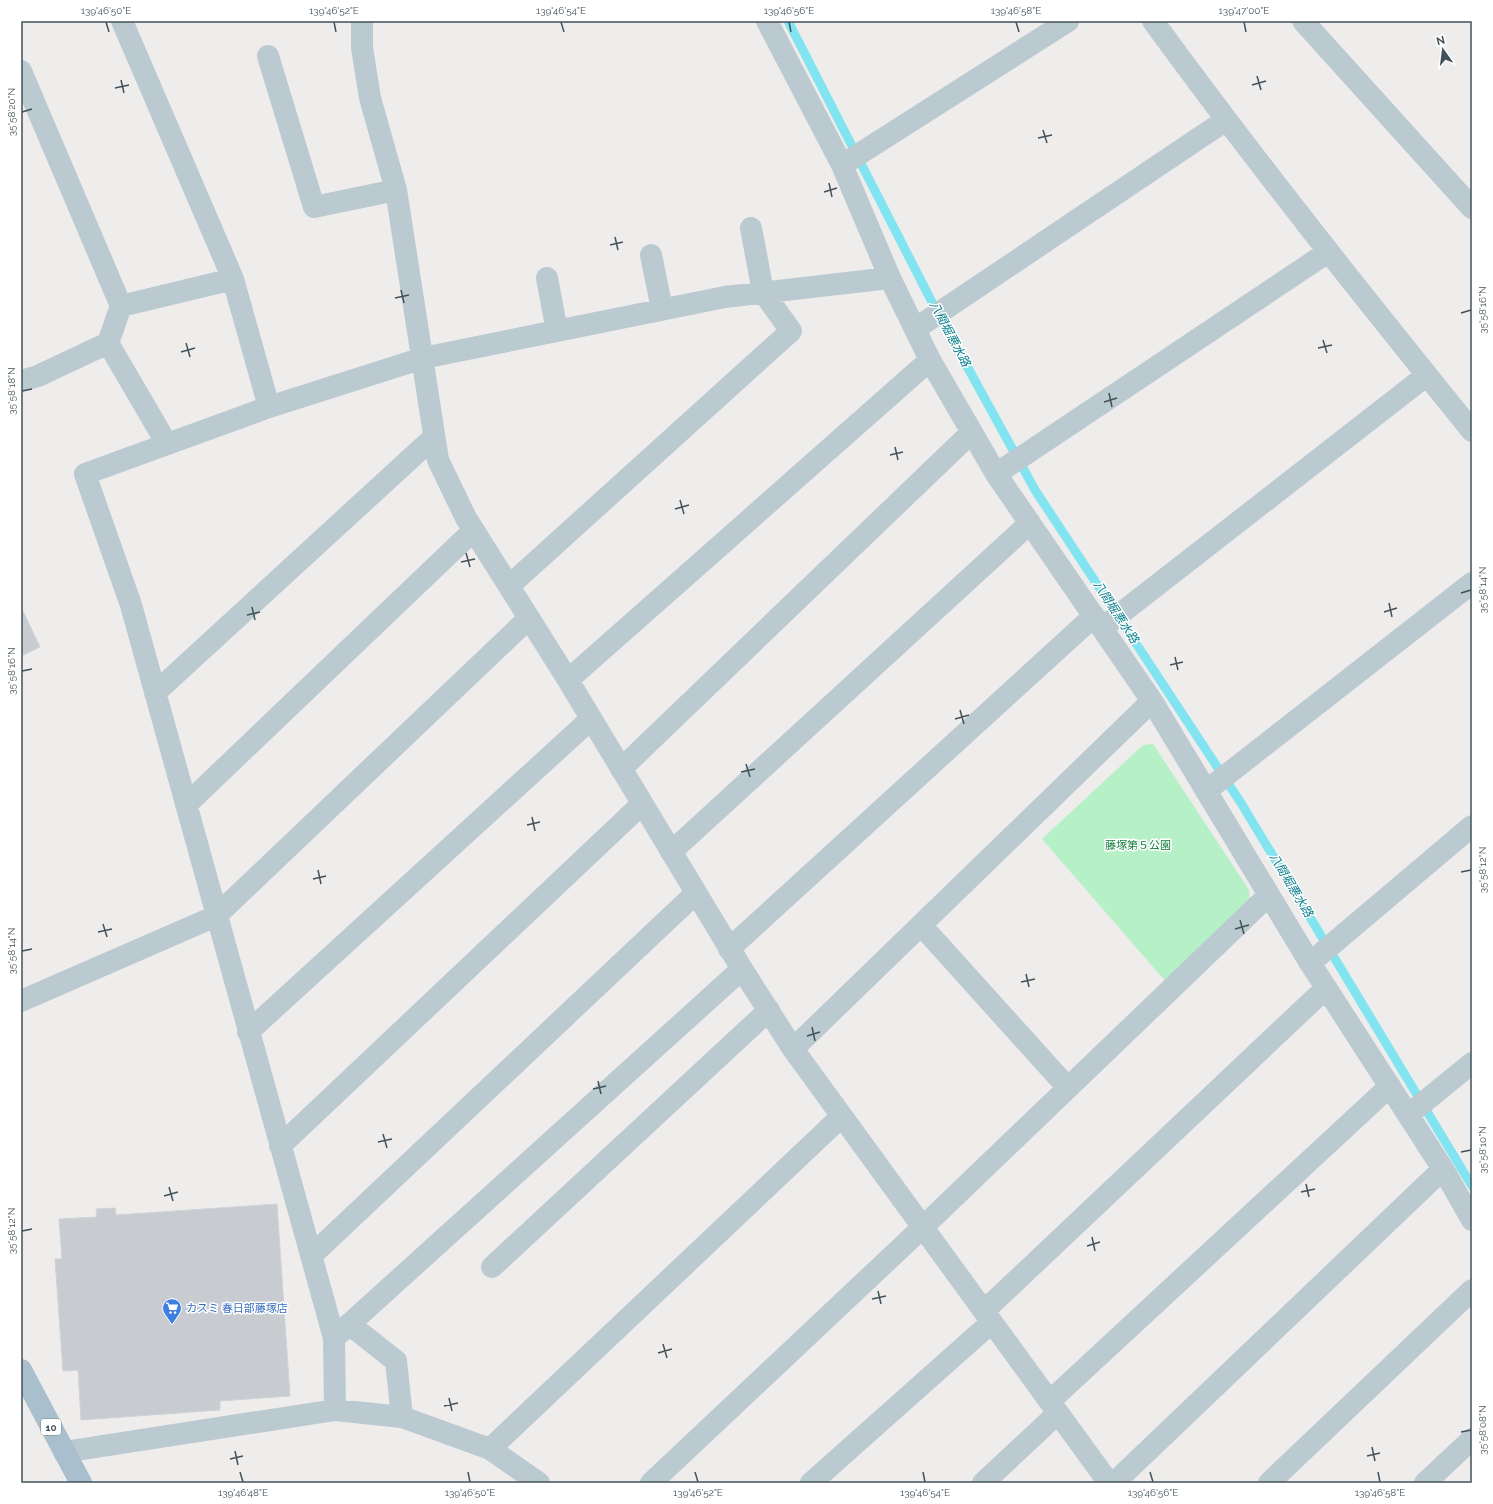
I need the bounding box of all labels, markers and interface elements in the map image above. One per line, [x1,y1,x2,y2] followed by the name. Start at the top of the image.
[81,5,131,16] text: 139°46'50"E
[309,5,359,16] text: 139°46'52"E
[536,5,586,16] text: 139°46'54"E
[764,5,814,16] text: 139°46'56"E
[991,5,1041,16] text: 139°46'58"E
[1219,5,1269,16] text: 139°47'00"E
[1423,30,1463,70] north arrow
[1435,33,1446,48] text: N
[6,88,17,136] text: 35°58'20"N
[1477,286,1488,334] text: 35°58'16"N
[927,299,974,370] water label: 八間堀悪水路
[6,367,17,415] text: 35°58'18"N
[1477,567,1488,613] text: 35°58'14"N
[1091,578,1142,647] water label: 八間堀悪水路
[6,647,17,695] text: 35°58'16"N
[1105,839,1171,852] park label: 藤塚第５公園
[1477,847,1488,893] text: 35°58'12"N
[1266,851,1316,920] water label: 八間堀悪水路
[6,928,17,974] text: 35°58'14"N
[1477,1126,1488,1174] text: 35°58'10"N
[6,1208,17,1254] text: 35°58'12"N
[161,1297,183,1325] supermarket icon: カスミ 春日部藤塚店
[186,1302,288,1315] place label: カスミ 春日部藤塚店
[1477,1405,1488,1455] text: 35°58'08"N
[41,1419,61,1435] road number: 10
[218,1487,268,1498] text: 139°46'48"E
[445,1487,495,1498] text: 139°46'50"E
[673,1487,723,1498] text: 139°46'52"E
[900,1487,950,1498] text: 139°46'54"E
[1128,1487,1178,1498] text: 139°46'56"E
[1355,1487,1405,1498] text: 139°46'58"E

